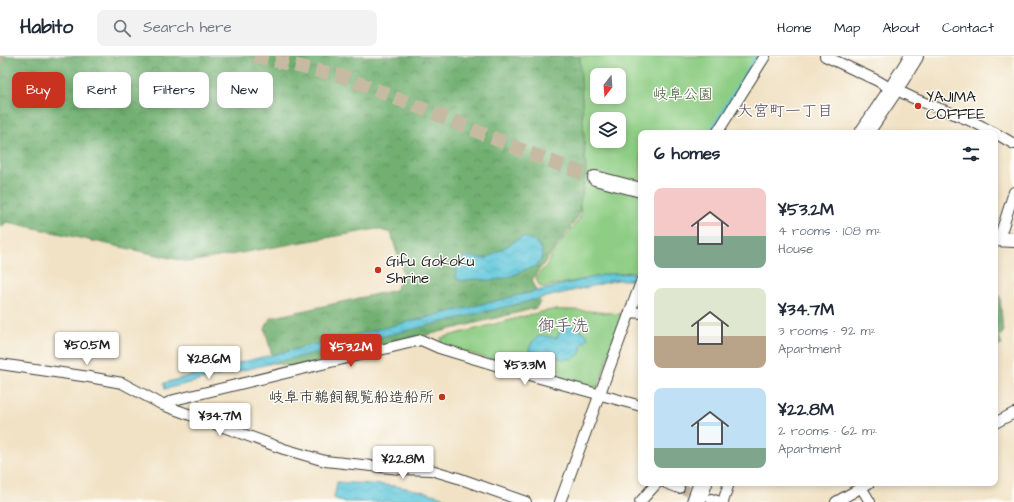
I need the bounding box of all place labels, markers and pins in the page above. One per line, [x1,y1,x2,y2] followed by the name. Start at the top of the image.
[926,87,985,125] place label: YAJIMA COFFEE
[913,101,923,111] marker: YAJIMA COFFEE
[386,251,475,289] place label: Gifu Gokoku Shrine
[373,265,383,275] marker: Gifu Gokoku Shrine
[54,332,120,366] pin: ¥50.5M
[318,334,384,368] pin: ¥53.2M
[176,346,242,380] pin: ¥28.6M
[492,352,558,386] pin: ¥53.3M
[269,387,434,408] place label: 岐阜市鵜飼観覧船造船所
[437,392,447,402] marker: 岐阜市鵜飼観覧船造船所
[187,403,253,437] pin: ¥34.7M
[370,446,436,480] pin: ¥22.8M

